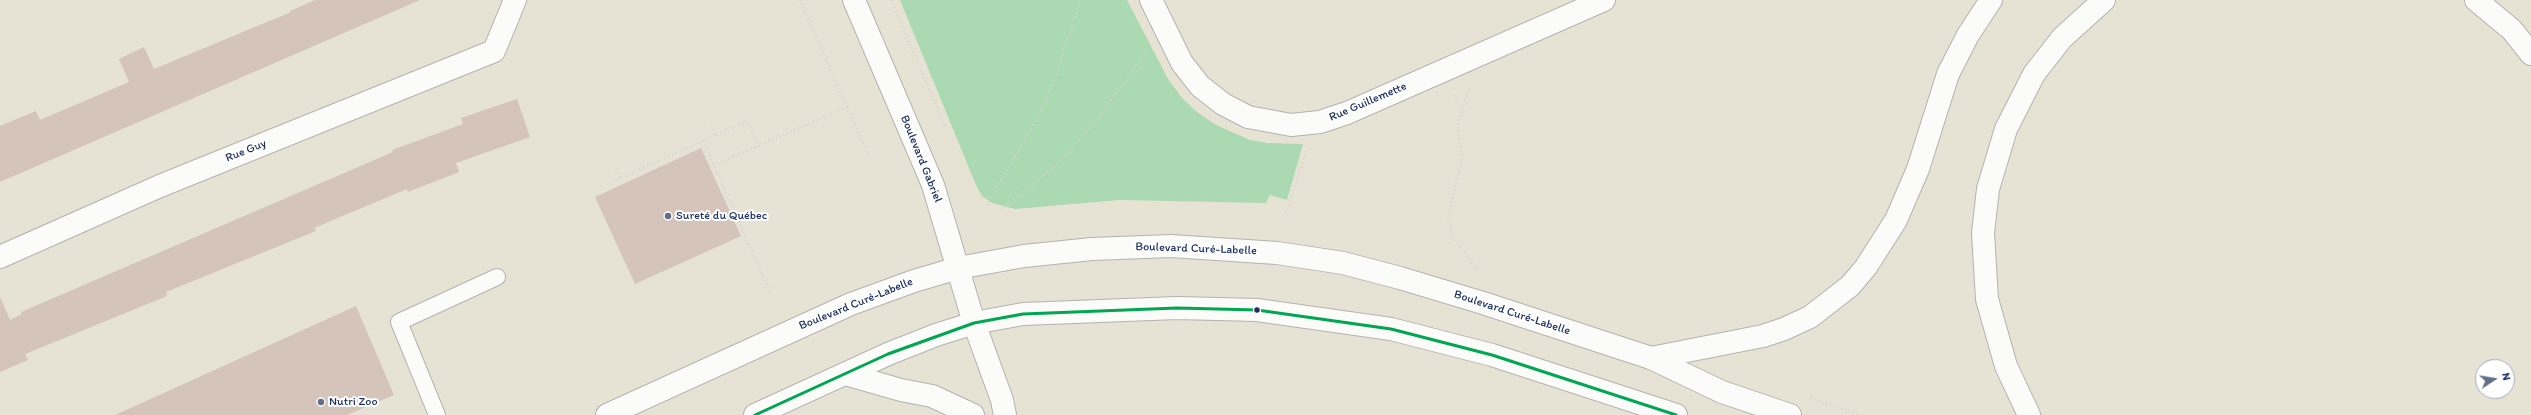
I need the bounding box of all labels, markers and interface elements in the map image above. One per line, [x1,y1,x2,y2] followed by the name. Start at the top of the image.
[1327,79,1409,125] street label: Rue Guillemette
[897,113,945,205] street label: Boulevard Gabriel
[223,136,269,166] street label: Rue Guy
[676,209,767,223] place label: Sureté du Québec
[663,211,673,221] marker: Sureté du Québec
[1135,240,1257,258] street label: Boulevard Curé-Labelle
[797,275,915,333] street label: Boulevard Curé-Labelle
[1452,287,1572,339] street label: Boulevard Curé-Labelle
[1252,305,1262,315] unlabelled marker
[2475,359,2515,399] north arrow
[2499,372,2513,382] text: N
[329,395,378,409] place label: Nutri Zoo
[316,397,326,407] marker: Nutri Zoo

